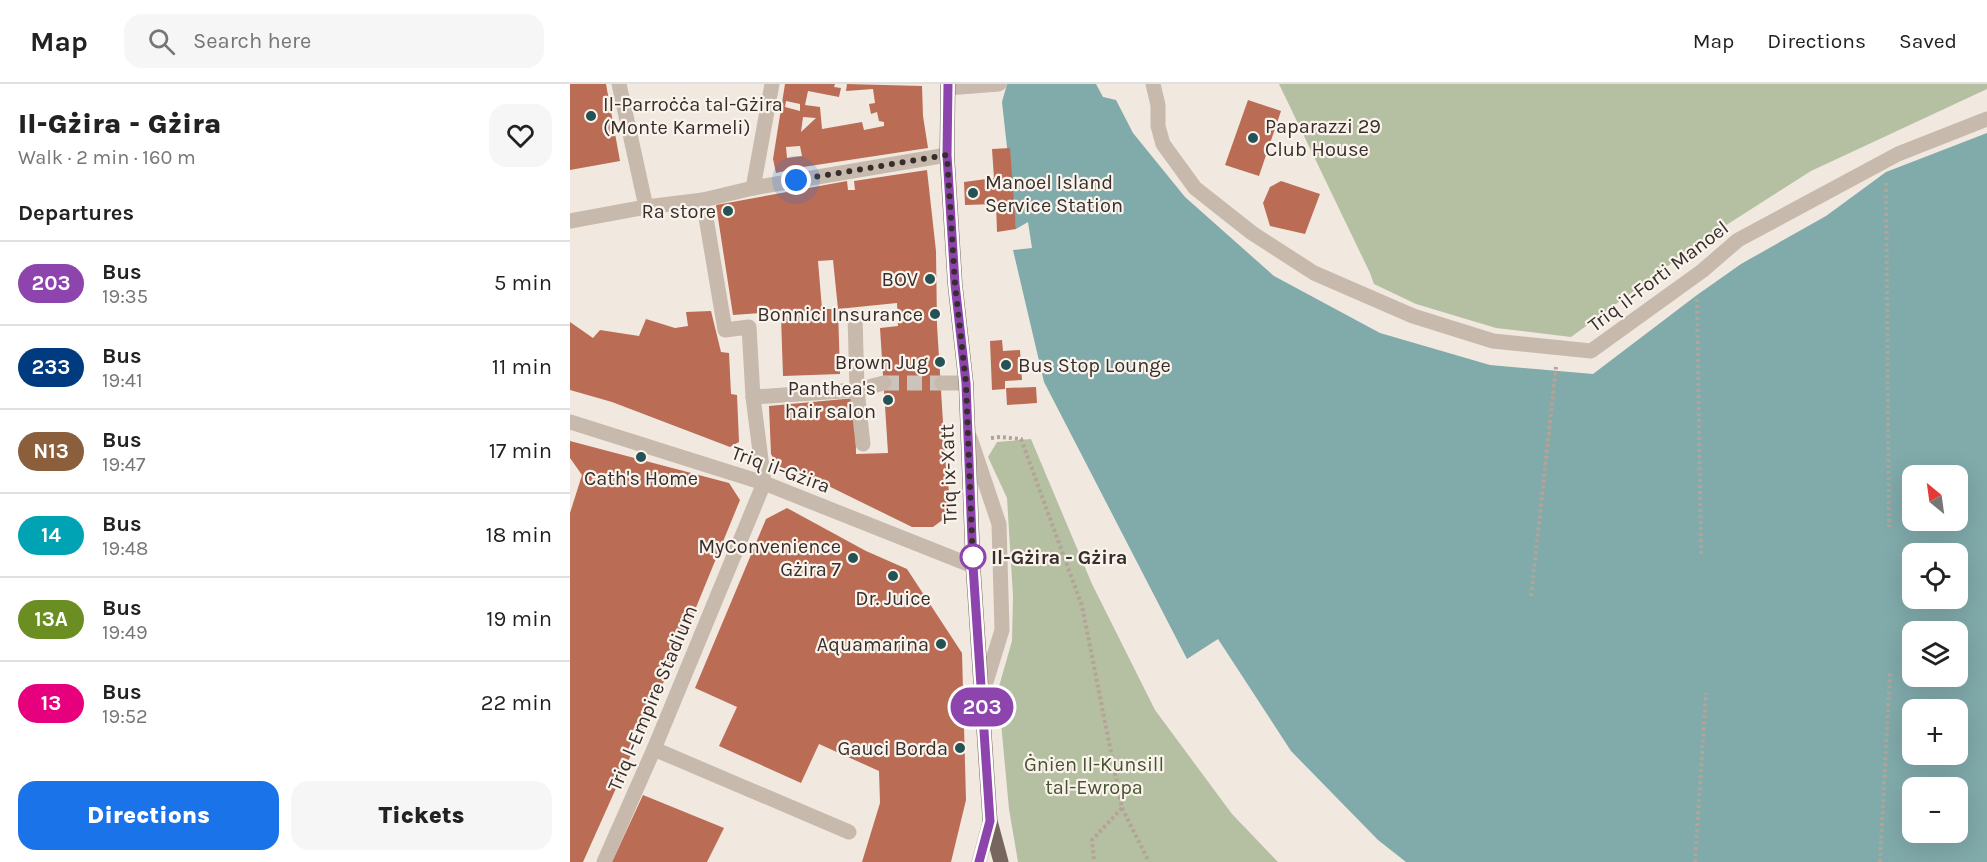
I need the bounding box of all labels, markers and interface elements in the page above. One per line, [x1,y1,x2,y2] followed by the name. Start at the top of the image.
[124,14,544,68] search box
[30,25,88,58] text: Map
[145,25,178,58] icon: search
[193,28,311,54] text: Search here
[1693,29,1734,53] text: Map
[1767,29,1866,53] text: Directions
[1899,29,1957,53] text: Saved
[603,93,783,139] place label: Il-Parroċċa tal-Gżira (Monte Karmeli)
[489,104,552,167] button: heart
[18,107,221,140] text: Il-Gżira - Gżira
[584,109,598,123] marker: Il-Parroċċa tal-Gżira (Monte Karmeli)
[1265,115,1381,161] place label: Paparazzi 29 Club House
[1246,131,1260,145] marker: Paparazzi 29 Club House
[18,146,196,169] text: Walk · 2 min · 160 m
[781,165,811,195] your location
[985,171,1123,217] place label: Manoel Island Service Station
[966,186,980,200] marker: Manoel Island Service Station
[18,200,134,226] text: Departures
[642,200,716,223] place label: Ra store
[721,204,735,218] marker: Ra store
[1584,216,1733,337] street label: Triq il-Forti Manoel
[102,259,142,285] text: Bus
[882,268,918,291] place label: BOV
[494,270,552,296] text: 5 min
[31,271,71,295] text: 203
[923,272,937,286] marker: BOV
[102,285,148,308] text: 19:35
[757,303,923,326] place label: Bonnici Insurance
[928,307,942,321] marker: Bonnici Insurance
[102,343,142,369] text: Bus
[835,351,928,374] place label: Brown Jug
[492,354,552,380] text: 11 min
[1018,354,1171,377] place label: Bus Stop Lounge
[32,355,70,379] text: 233
[933,355,947,369] marker: Brown Jug
[999,358,1013,372] marker: Bus Stop Lounge
[102,369,143,392] text: 19:41
[785,377,876,423] place label: Panthea's hair salon
[881,393,895,407] marker: Panthea's hair salon
[935,423,962,524] street label: Triq ix-Xatt
[102,427,142,453] text: Bus
[489,438,552,464] text: 17 min
[33,439,69,463] text: N13
[728,441,833,498] street label: Triq il-Gżira
[634,450,648,464] marker: Cath's Home
[102,453,145,476] text: 19:47
[1902,465,1968,531] north arrow
[1902,465,1968,843] map controls
[584,467,698,490] place label: Cath's Home
[102,511,142,537] text: Bus
[486,522,552,548] text: 18 min
[41,523,61,547] text: 14
[698,535,842,581] place label: MyConvenience Gżira 7
[102,537,148,560] text: 19:48
[1902,543,1968,609] button: locate
[960,544,986,570] marker: Il-Gżira - Gżira
[991,546,1127,569] place label: Il-Gżira - Gżira
[846,551,860,565] marker: MyConvenience Gżira 7
[886,569,900,583] marker: Dr. Juice
[855,587,931,610] place label: Dr. Juice
[102,595,142,621] text: Bus
[603,602,702,795] street label: Triq l-Empire Stadium
[486,606,552,632] text: 19 min
[34,607,68,631] text: 13A
[102,621,148,644] text: 19:49
[1902,621,1968,687] button: layers
[817,633,929,656] place label: Aquamarina
[934,637,948,651] marker: Aquamarina
[102,679,142,705] text: Bus
[948,688,1016,726] line badge: 203
[481,690,552,716] text: 22 min
[41,691,61,715] text: 13
[962,695,1002,719] text: 203
[1902,699,1968,765] button: +
[102,705,148,728] text: 19:52
[838,737,948,760] place label: Gauci Borda
[953,741,967,755] marker: Gauci Borda
[1024,753,1164,799] park label: Ġnien Il-Kunsill tal-Ewropa
[1902,777,1968,843] button: −
[18,781,279,850] button: Directions
[291,781,552,850] button: Tickets

